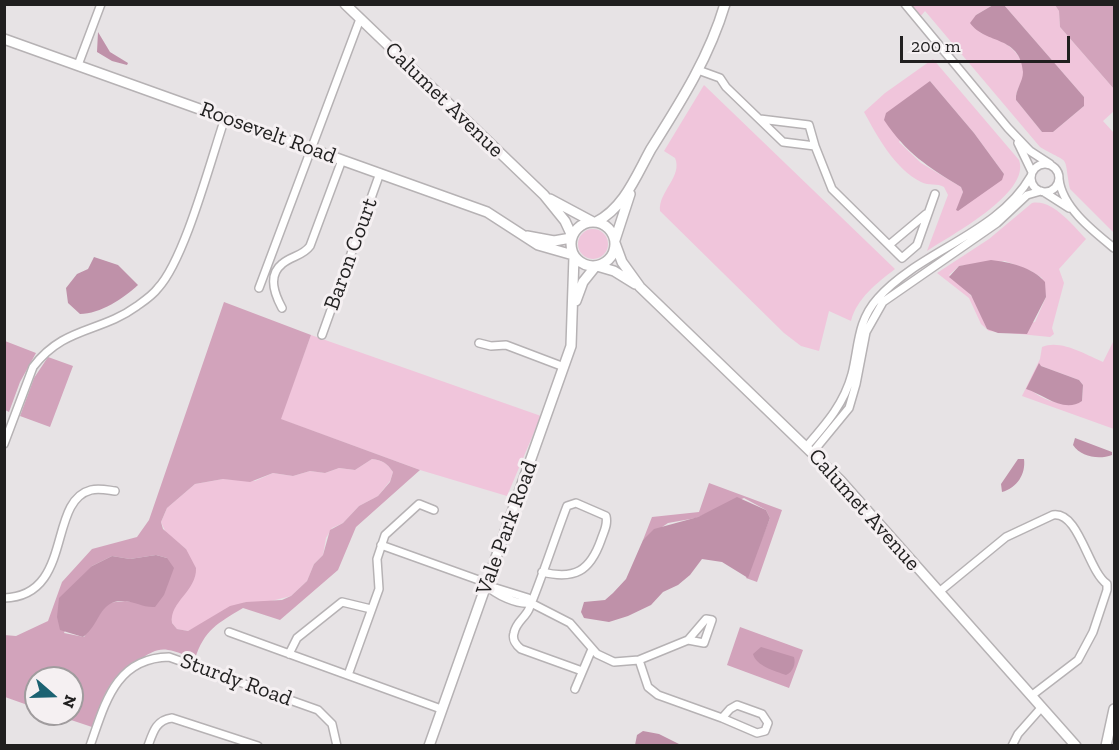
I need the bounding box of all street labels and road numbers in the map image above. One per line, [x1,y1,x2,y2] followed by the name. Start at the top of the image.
[379,37,509,163] street label: Calumet Avenue
[196,96,340,170] street label: Roosevelt Road
[319,194,383,314] street label: Baron Court
[802,443,926,577] street label: Calumet Avenue
[471,457,543,599] street label: Vale Park Road
[177,648,295,712] street label: Sturdy Road

